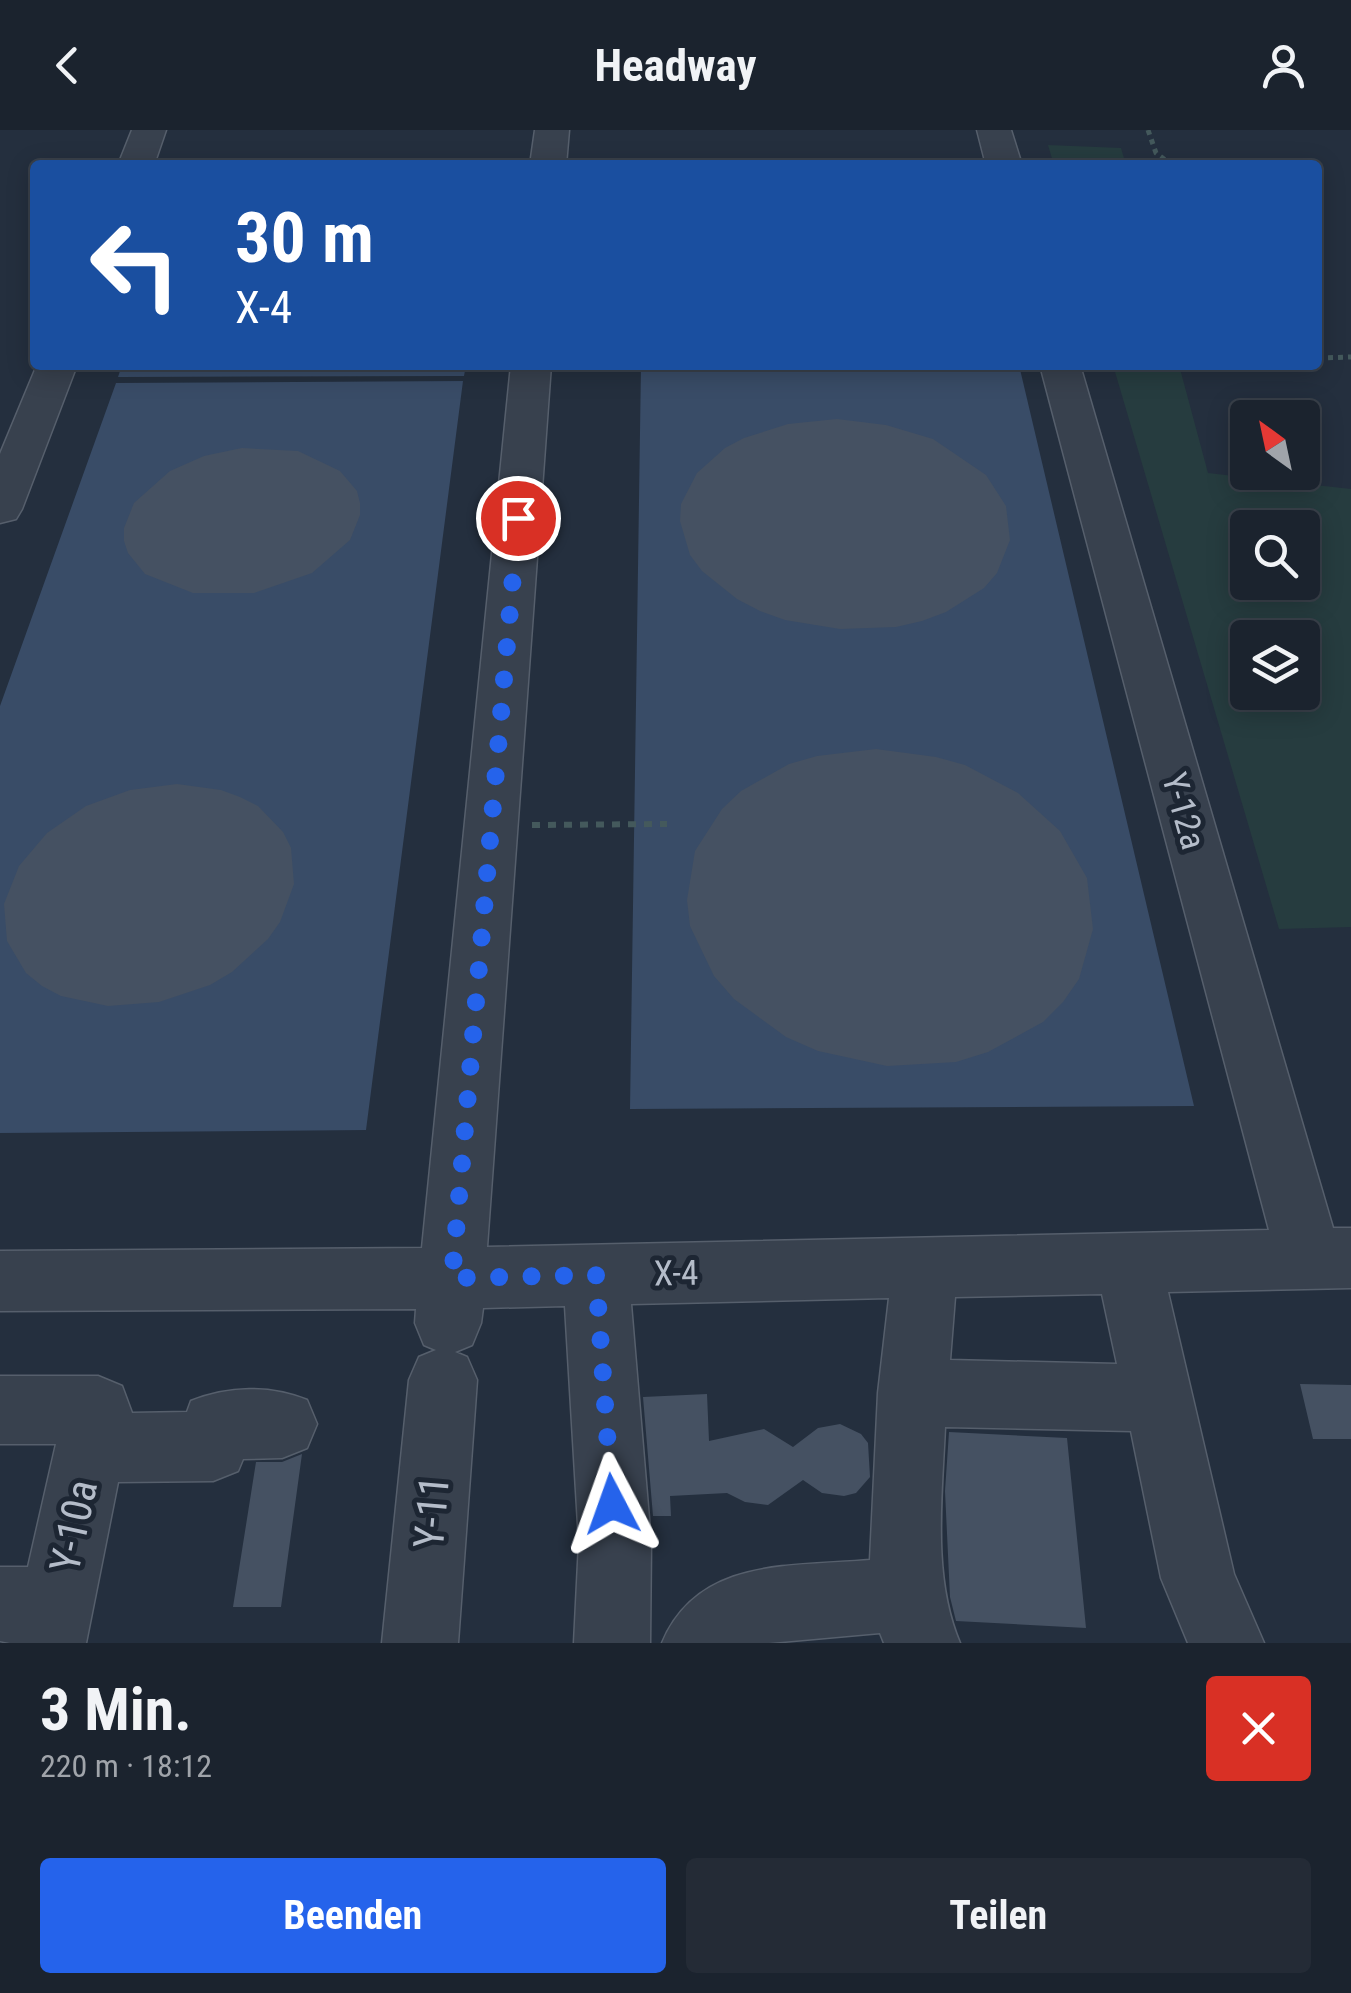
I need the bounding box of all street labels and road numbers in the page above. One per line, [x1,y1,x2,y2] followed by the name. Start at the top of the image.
[1153,768,1214,854] street label: Y-12a
[653,1253,699,1294] street label: X-4
[404,1474,459,1550] street label: Y-11
[40,1476,107,1577] street label: Y-10a

